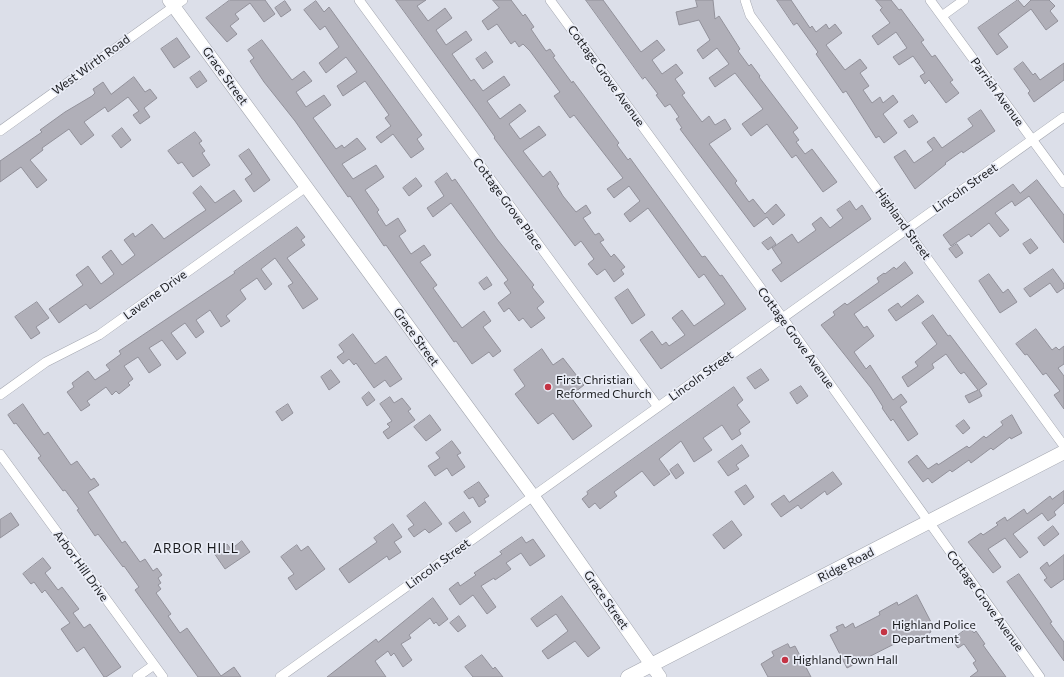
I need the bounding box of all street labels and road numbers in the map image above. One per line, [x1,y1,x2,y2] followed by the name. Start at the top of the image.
[565,23,647,129] street label: Cottage Grove Avenue
[49,32,133,98] street label: West Wirth Road
[199,44,251,108] street label: Grace Street
[967,55,1027,129] street label: Parrish Avenue
[470,155,546,253] street label: Cottage Grove Place
[930,160,1000,216] street label: Lincoln Street
[872,185,934,263] street label: Highland Street
[121,267,189,323] street label: Laverne Drive
[755,285,837,391] street label: Cottage Grove Avenue
[390,305,442,369] street label: Grace Street
[666,348,736,404] street label: Lincoln Street
[51,528,111,604] street label: Arbor Hill Drive
[403,536,473,592] street label: Lincoln Street
[816,545,876,585] street label: Ridge Road
[944,548,1026,654] street label: Cottage Grove Avenue
[581,568,631,632] street label: Grace Street

